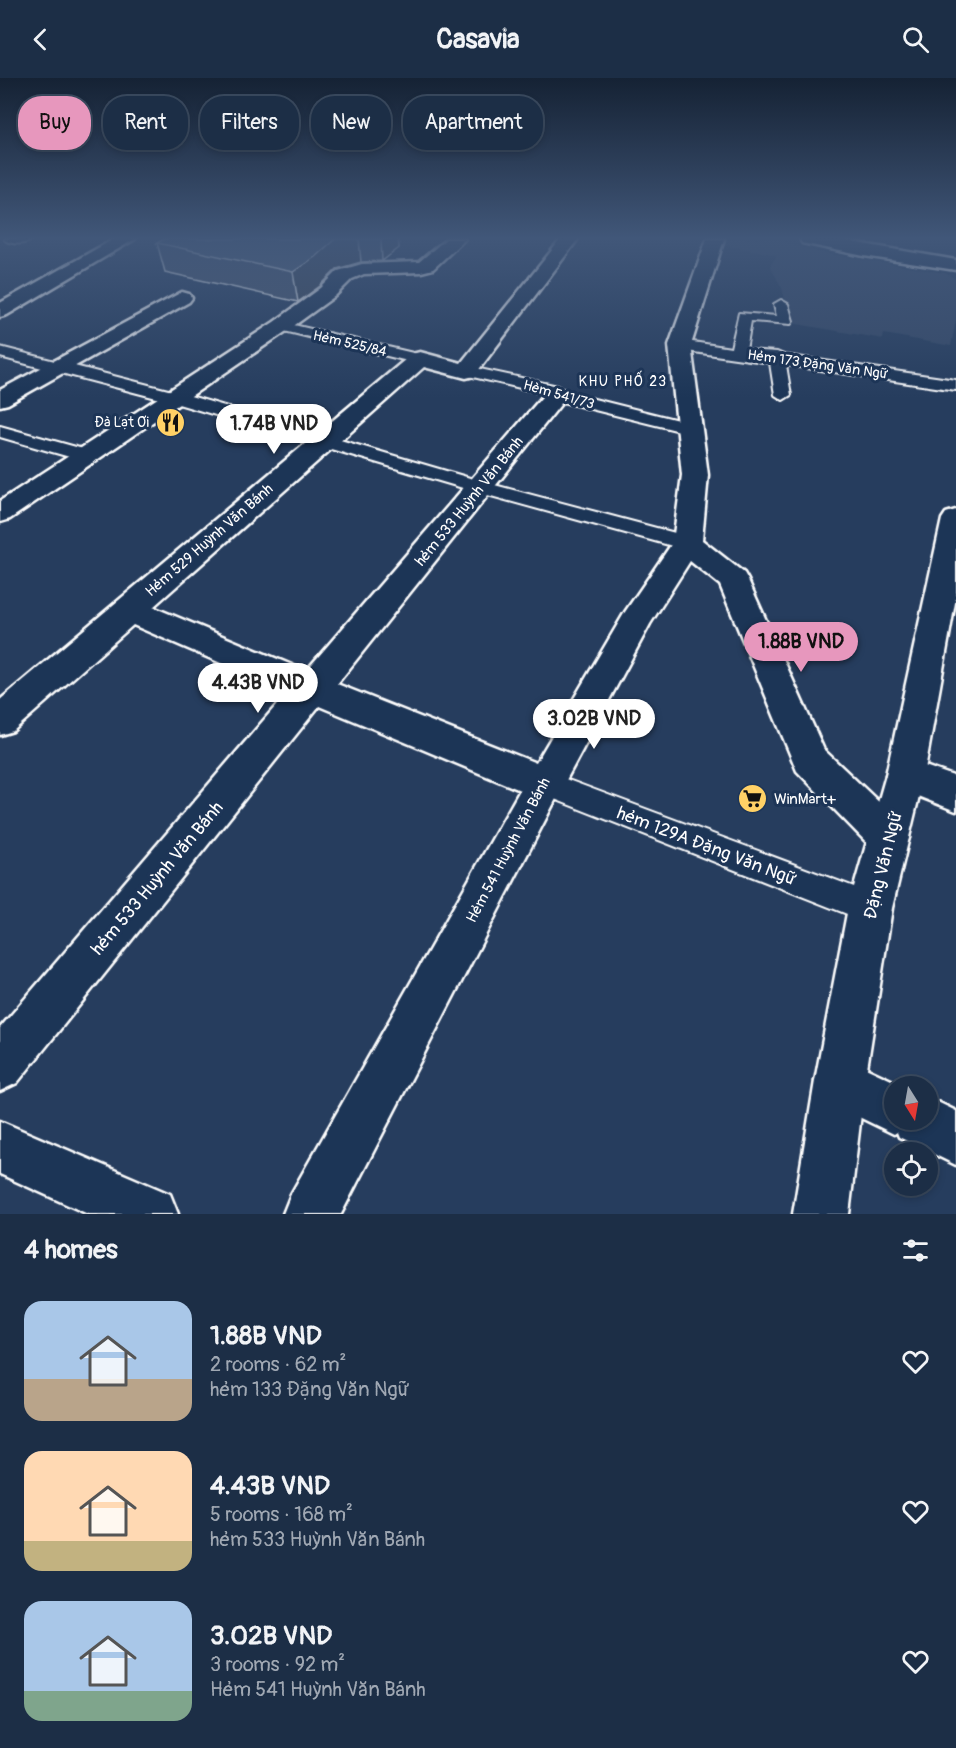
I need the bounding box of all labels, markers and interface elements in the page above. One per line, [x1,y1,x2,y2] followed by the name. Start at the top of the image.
[24,23,57,56] icon: back
[436,23,520,56] text: Casavia
[899,23,932,56] icon: search
[18,96,91,150] chip: Buy
[103,96,188,150] chip: Rent
[200,96,299,150] chip: Filters
[311,96,391,150] chip: New
[403,96,543,150] chip: Apartment
[311,327,388,360] street label: Hẻm 525/84
[747,346,889,383] street label: Hẻm 173 Đặng Văn Ngữ
[579,370,667,390] district label: KHU PHỐ 23
[521,376,597,413] street label: Hèm 541/73
[205,404,343,455] pin: 1.74B VND
[154,406,186,438] restaurant icon: Đà Lạt Ơi
[230,411,318,436] text: 1.74B VND
[95,414,149,431] place label: Đà Lạt Ơi
[411,433,528,570] street label: hẻm 533 Huỳnh Văn Bánh
[141,480,277,601] street label: Hẻm 529 Huỳnh Văn Bánh
[732,622,870,673] pin: 1.88B VND
[758,629,844,654] text: 1.88B VND
[189,663,327,714] pin: 4.43B VND
[212,670,304,695] text: 4.43B VND
[525,699,663,750] pin: 3.02B VND
[547,706,641,731] text: 3.02B VND
[462,774,555,926] street label: Hẻm 541 Huỳnh Văn Bánh
[737,783,769,815] supermarket icon: WinMart+
[774,790,836,809] place label: WinMart+
[86,797,228,960] street label: hẻm 533 Huỳnh Văn Bánh
[614,802,800,891] street label: hẻm 129A Đặng Văn Ngữ
[859,808,908,922] street label: Đặng Văn Ngữ
[884,1076,938,1130] north arrow
[884,1076,938,1196] map controls
[884,1142,938,1196] button: locate
[24,1234,118,1266] text: 4 homes
[899,1234,932,1267] icon: filters
[210,1320,322,1352] text: 1.88B VND
[72,1325,144,1397] icon: home
[899,1345,932,1378] icon: heart
[210,1352,346,1377] text: 2 rooms · 62 m²
[210,1377,410,1402] text: hẻm 133 Đặng Văn Ngữ
[210,1470,330,1502] text: 4.43B VND
[72,1475,144,1547] icon: home
[899,1495,932,1528] icon: heart
[210,1502,353,1527] text: 5 rooms · 168 m²
[210,1527,425,1552] text: hẻm 533 Huỳnh Văn Bánh
[210,1620,332,1652] text: 3.02B VND
[72,1625,144,1697] icon: home
[899,1645,932,1678] icon: heart
[210,1652,345,1677] text: 3 rooms · 92 m²
[210,1677,426,1702] text: Hẻm 541 Huỳnh Văn Bánh

